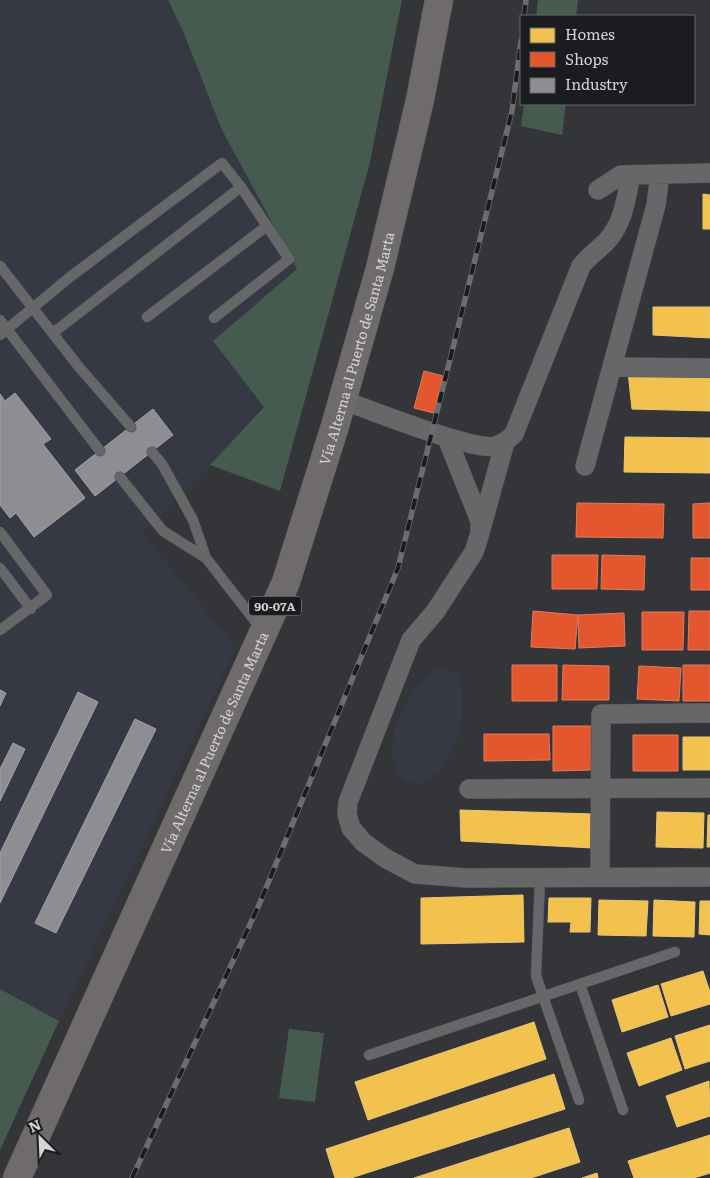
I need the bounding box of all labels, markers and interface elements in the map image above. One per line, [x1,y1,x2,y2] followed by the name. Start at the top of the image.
[520,15,695,105] legend
[565,22,615,45] text: Homes
[565,47,608,70] text: Shops
[565,72,628,95] text: Industry
[313,229,398,467] street label: Vía Alterna al Puerto de Santa Marta
[249,596,301,616] road number: 90-07A
[155,628,273,857] street label: Vía Alterna al Puerto de Santa Marta
[15,1113,65,1163] north arrow
[25,1114,44,1137] text: N

